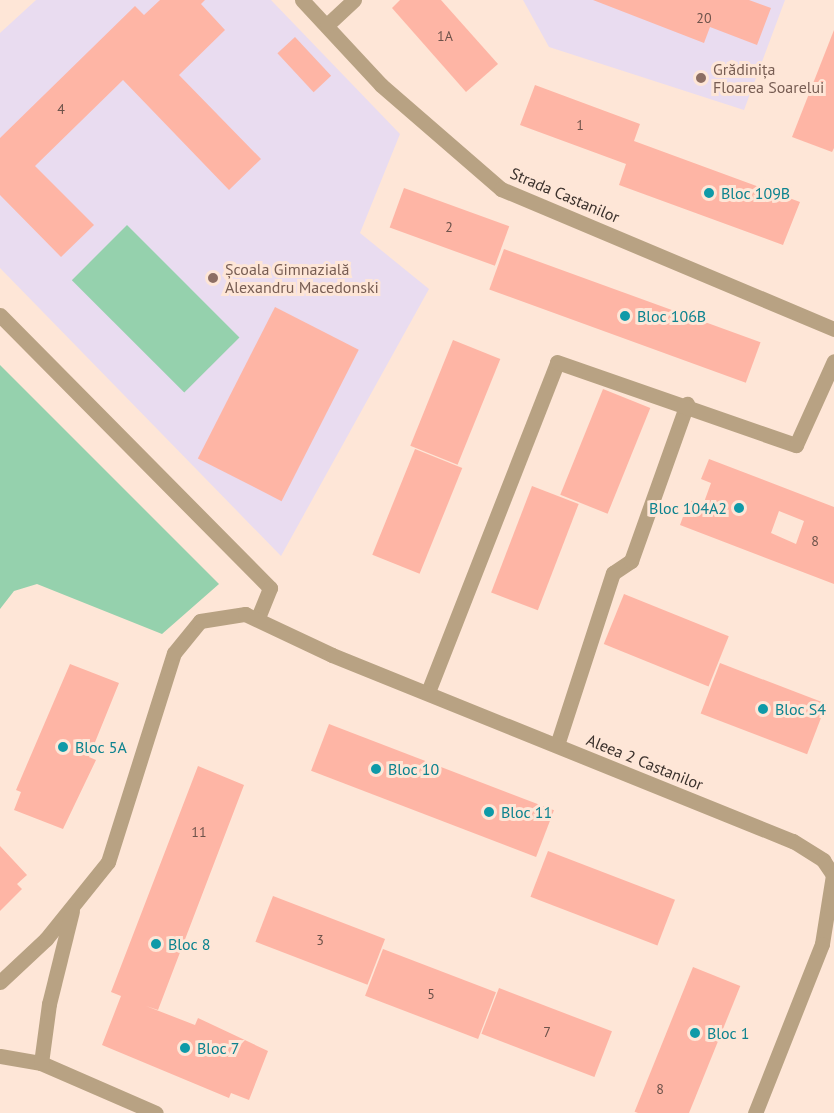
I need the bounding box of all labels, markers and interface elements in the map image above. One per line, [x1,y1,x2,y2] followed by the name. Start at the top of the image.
[696,10,712,26] house number: 20
[437,28,453,44] house number: 1A
[713,59,824,97] place label: Grădinița Floarea Soarelui
[694,71,708,85] marker: Grădinița Floarea Soarelui
[57,101,65,117] house number: 4
[576,117,584,133] house number: 1
[508,163,622,227] street label: Strada Castanilor
[721,183,791,203] place label: Bloc 109B
[702,186,716,200] marker: Bloc 109B
[445,219,453,235] house number: 2
[225,259,379,297] place label: Școala Gimnazială Alexandru Macedonski
[206,271,220,285] marker: Școala Gimnazială Alexandru Macedonski
[637,306,707,326] place label: Bloc 106B
[618,309,632,323] marker: Bloc 106B
[649,498,727,518] place label: Bloc 104A2
[732,501,746,515] marker: Bloc 104A2
[811,533,819,549] house number: 8
[775,699,826,719] place label: Bloc S4
[756,702,770,716] marker: Bloc S4
[584,730,706,794] street label: Aleea 2 Castanilor
[75,737,127,757] place label: Bloc 5A
[56,740,70,754] marker: Bloc 5A
[388,759,440,779] place label: Bloc 10
[369,762,383,776] marker: Bloc 10
[501,802,553,822] place label: Bloc 11
[482,805,496,819] marker: Bloc 11
[191,824,207,840] house number: 11
[316,932,324,948] house number: 3
[168,934,211,954] place label: Bloc 8
[149,937,163,951] marker: Bloc 8
[427,986,435,1002] house number: 5
[707,1023,750,1043] place label: Bloc 1
[543,1024,551,1040] house number: 7
[688,1026,702,1040] marker: Bloc 1
[197,1038,240,1058] place label: Bloc 7
[178,1041,192,1055] marker: Bloc 7
[656,1081,664,1097] house number: 8

